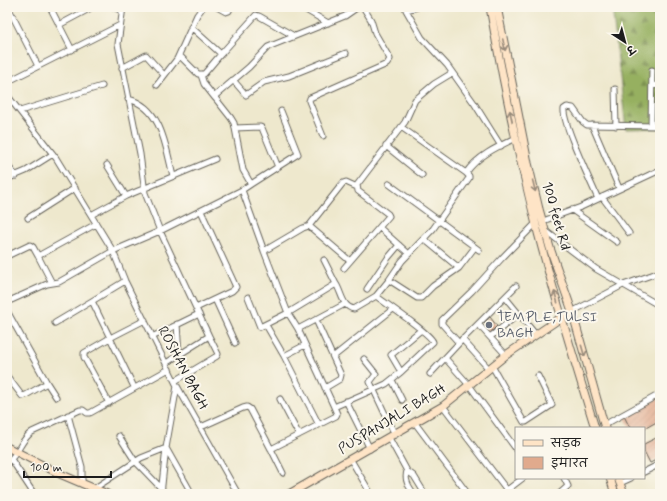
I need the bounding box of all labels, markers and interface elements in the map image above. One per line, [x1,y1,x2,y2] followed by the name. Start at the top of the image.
[605,22,645,62] north arrow
[501,38,509,51] one-way arrow
[622,41,638,58] text: उ
[506,110,514,123] one-way arrow
[530,179,538,192] one-way arrow
[538,180,574,252] street label: 100 feet Rd
[552,290,559,303] one-way arrow
[497,308,597,342] place label: TEMPLE,TULSI BAGH
[484,320,494,330] marker: TEMPLE,TULSI BAGH
[153,323,213,413] street label: ROSHAN BAGH
[580,344,587,357] one-way arrow
[335,380,449,458] street label: PUSPANJALI BAGH
[515,427,645,479] legend
[550,436,582,452] text: सड़क
[24,453,111,479] scale bar
[551,456,589,472] text: इमारत
[30,460,62,476] text: 100 m

